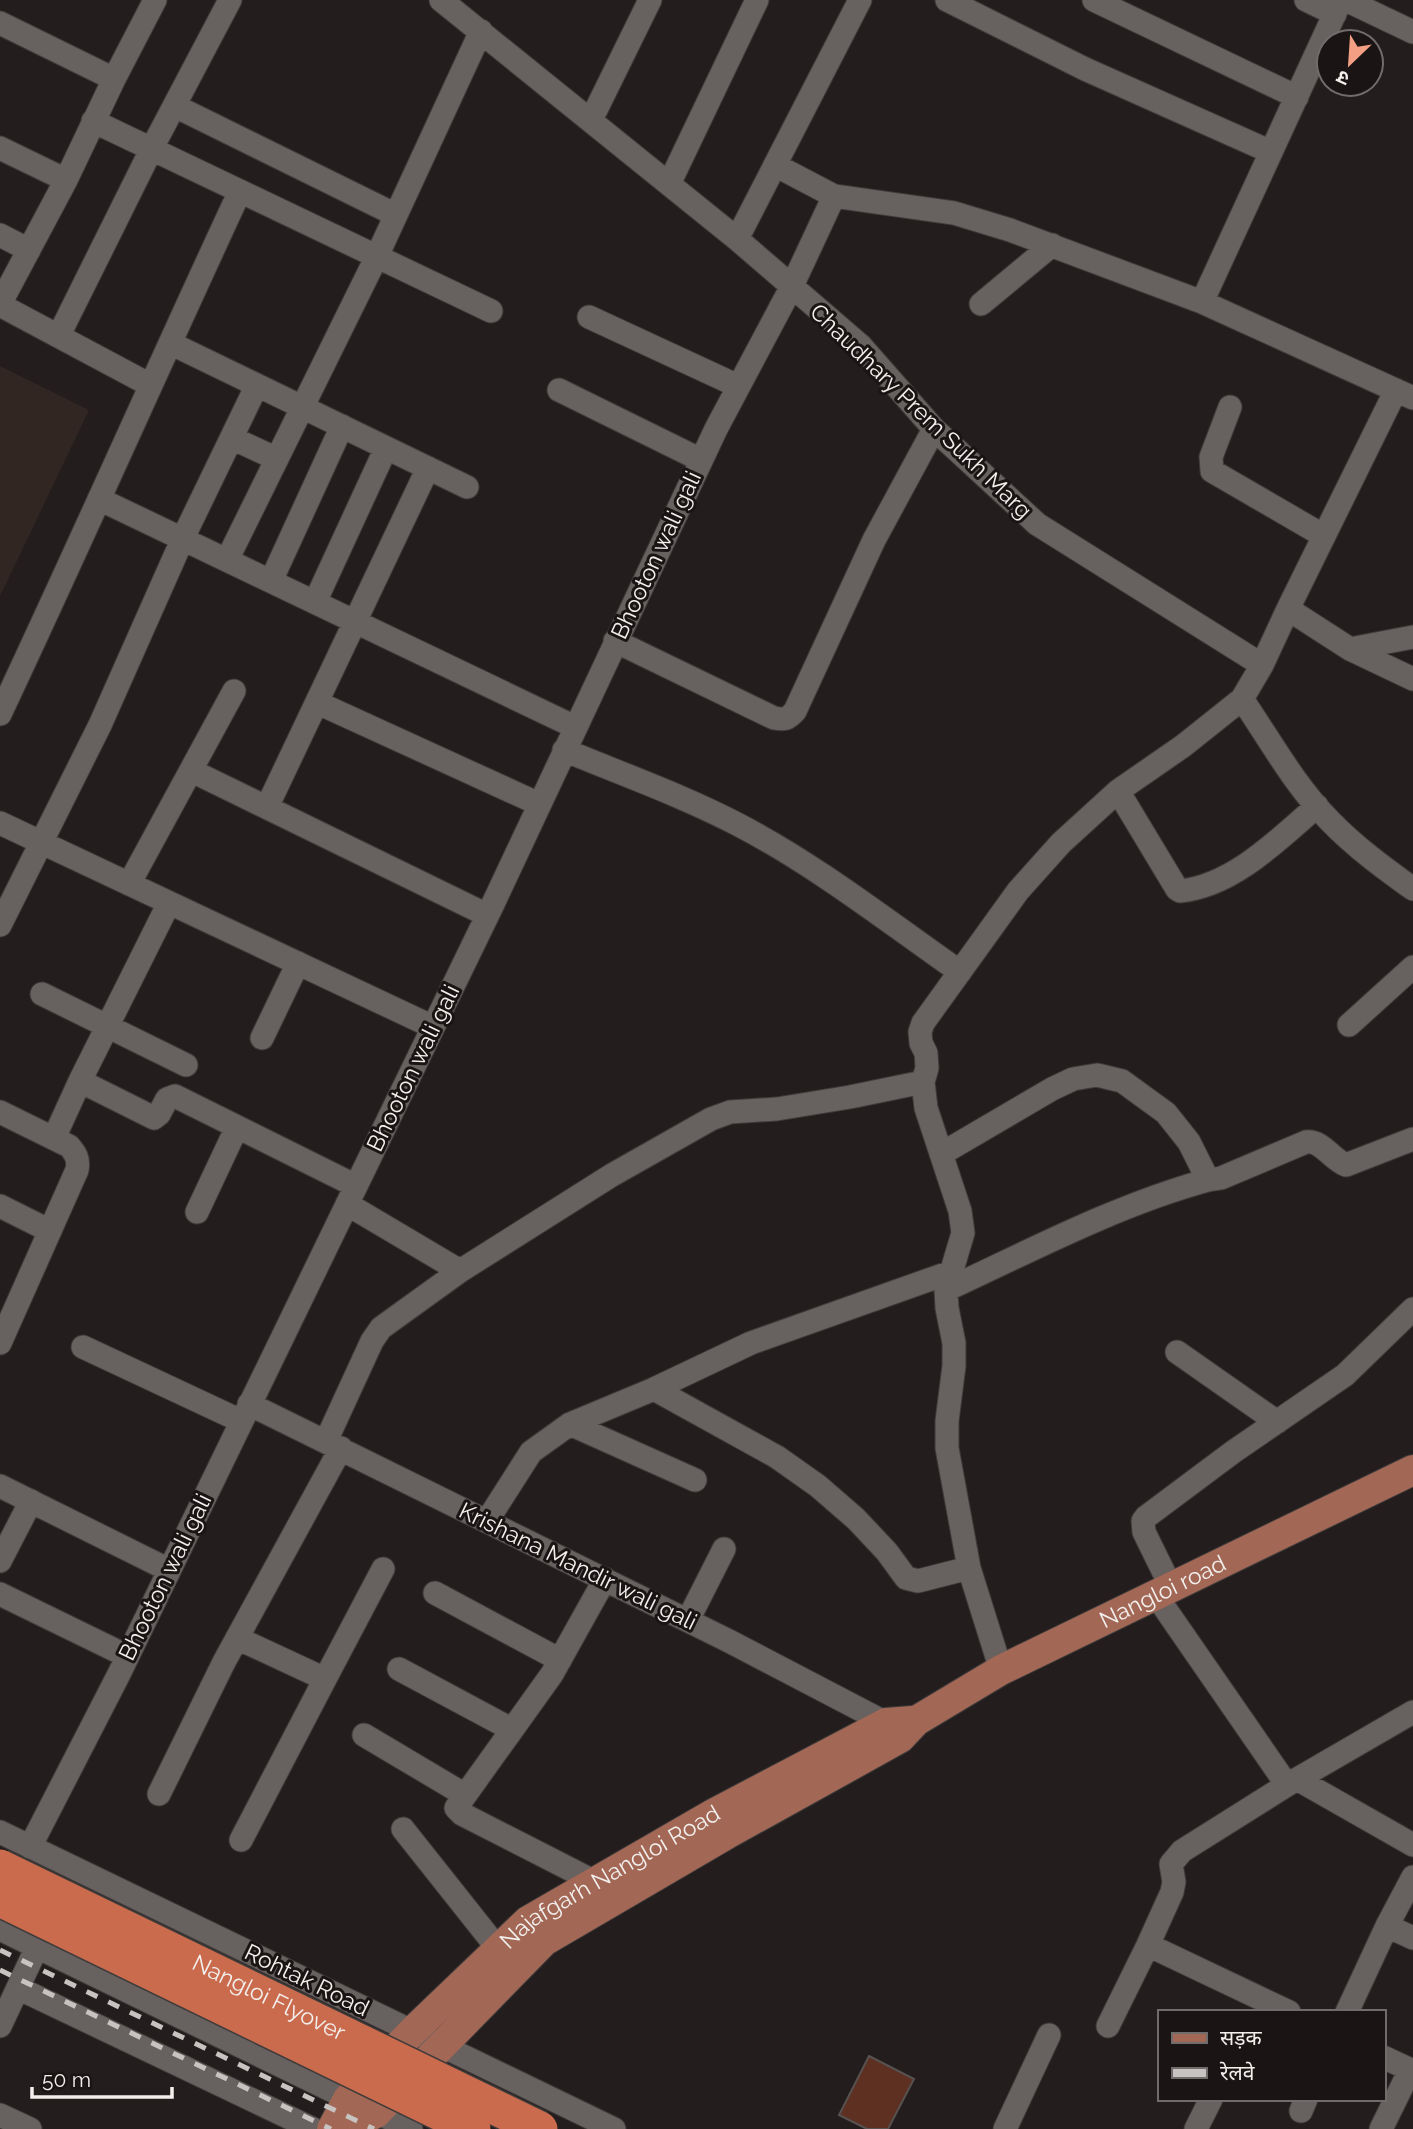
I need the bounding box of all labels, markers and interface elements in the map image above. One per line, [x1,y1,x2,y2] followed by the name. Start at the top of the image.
[1315,28,1385,98] north arrow
[1332,66,1353,91] text: उ
[805,298,1038,524] street label: Chaudhary Prem Sukh Marg
[605,467,706,643] street label: Bhooton wali gali
[361,980,465,1155] street label: Bhooton wali gali
[113,1489,217,1664] street label: Bhooton wali gali
[455,1496,701,1635] street label: Krishana Mandir wali gali
[1095,1549,1230,1633] street label: Nangloi road
[494,1799,724,1954] street label: Najafgarh Nangloi Road
[241,1938,374,2021] street label: Rohtak Road
[188,1948,350,2046] street label: Nangloi Flyover
[1158,2010,1385,2101] legend
[1220,2025,1262,2050] text: सड़क
[32,2056,172,2100] scale bar
[1219,2060,1255,2085] text: रेलवे
[42,2067,91,2092] text: 50 m

